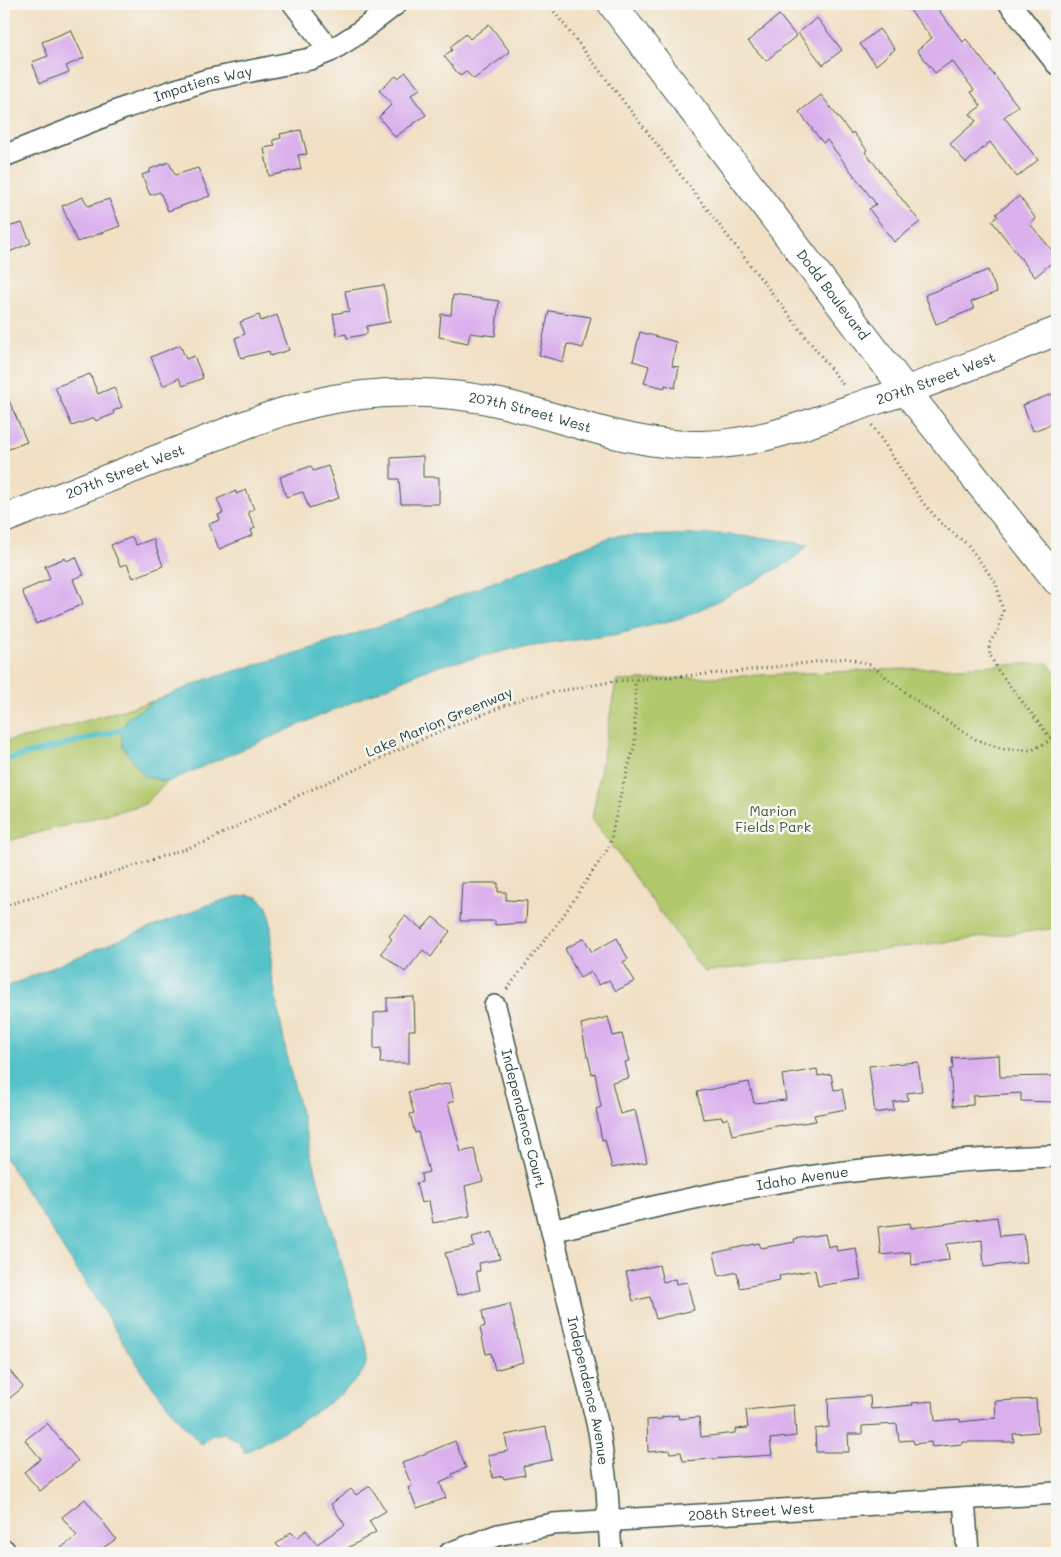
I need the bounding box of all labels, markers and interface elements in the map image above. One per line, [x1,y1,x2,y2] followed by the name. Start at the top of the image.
[151,61,254,106] street label: Impatiens Way
[793,245,874,344] street label: Dodd Boulevard
[874,347,998,409] street label: 207th Street West
[468,387,594,437] street label: 207th Street West
[63,439,187,503] street label: 207th Street West
[362,682,515,761] street label: Lake Marion Greenway
[735,801,811,836] park label: Marion Fields Park
[497,1047,551,1190] street label: Independence Court
[755,1162,850,1195] street label: Idaho Avenue
[563,1314,614,1466] street label: Independence Avenue
[688,1498,815,1525] street label: 208th Street West

